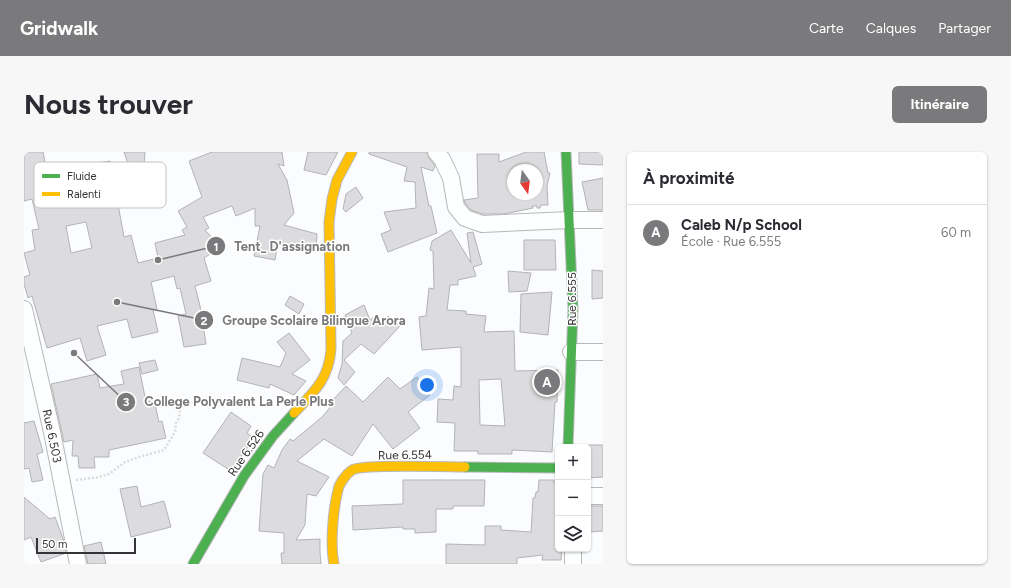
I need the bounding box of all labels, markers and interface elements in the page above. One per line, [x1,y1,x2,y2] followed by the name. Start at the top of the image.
[20,17,98,40] text: Gridwalk
[809,20,844,37] text: Carte
[866,20,916,37] text: Calques
[938,20,991,37] text: Partager
[892,86,987,123] button: Itinéraire
[24,87,193,121] text: Nous trouver
[34,162,166,208] legend
[507,164,543,200] north arrow
[643,168,734,188] text: À proximité
[67,170,97,183] text: Fluide
[67,188,101,201] text: Ralenti
[681,216,802,234] text: Caleb N/p School
[651,225,661,240] text: A
[941,225,971,240] text: 60 m
[206,234,358,259] callout: Tent_ D'assignation
[681,234,781,249] text: École · Rue 6.555
[234,239,350,254] text: Tent_ D'assignation
[213,240,219,254] text: 1
[565,272,579,326] street label: Rue 6.555
[194,308,413,333] callout: Groupe Scolaire Bilingue Arora
[222,313,406,328] text: Groupe Scolaire Bilingue Arora
[201,314,208,328] text: 2
[534,367,560,397] pin: A
[417,375,437,395] your location
[116,389,342,414] callout: College Polyvalent La Perle Plus
[144,394,334,409] text: College Polyvalent La Perle Plus
[123,395,130,409] text: 3
[40,408,64,464] street label: Rue 6.503
[225,427,267,479] street label: Rue 6.526
[555,444,591,552] map controls
[555,444,591,480] button: +
[378,448,433,462] street label: Rue 6.554
[555,480,591,516] button: −
[555,516,591,552] button: layers
[36,536,136,555] scale bar
[42,538,67,551] text: 50 m

